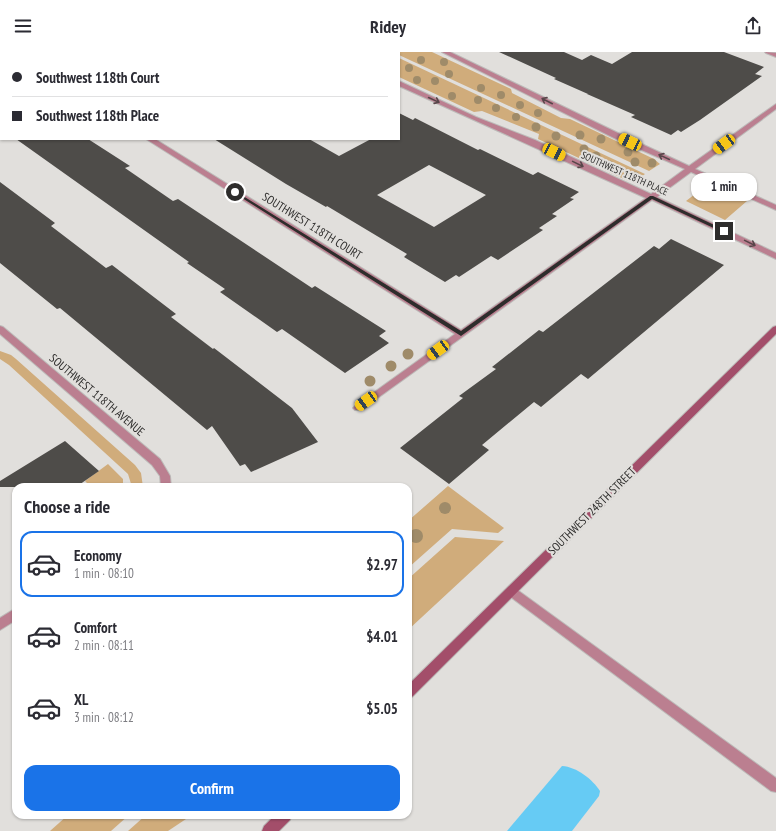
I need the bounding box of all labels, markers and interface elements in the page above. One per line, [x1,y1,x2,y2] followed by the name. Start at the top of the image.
[12,15,34,37] icon: menu
[370,15,406,38] text: Ridey
[742,15,764,37] icon: share
[36,68,159,87] text: Southwest 118th Court
[428,97,440,104] one-way arrow
[541,97,553,105] one-way arrow
[36,106,159,125] text: Southwest 118th Place
[617,131,643,153] car
[711,132,737,156] car
[541,141,567,163] car
[579,148,670,198] street label: SOUTHWEST 118TH PLACE
[658,153,670,160] one-way arrow
[572,161,584,168] one-way arrow
[691,173,757,201] callout: 1 min
[711,178,737,195] text: 1 min
[226,183,244,201] route start
[260,189,365,263] street label: SOUTHWEST 118TH COURT
[715,222,733,240] route end
[744,240,756,248] one-way arrow
[425,338,451,362] car
[47,350,148,439] street label: SOUTHWEST 118TH AVENUE
[353,389,379,413] car
[545,463,639,558] street label: SOUTHWEST 248TH STREET
[24,495,110,518] text: Choose a ride
[26,546,62,582] icon: car
[74,546,122,565] text: Economy
[366,555,398,574] text: $2.97
[74,565,134,582] text: 1 min · 08:10
[26,618,62,654] icon: car
[74,618,117,637] text: Comfort
[366,627,398,646] text: $4.01
[74,637,134,654] text: 2 min · 08:11
[26,690,62,726] icon: car
[74,690,88,709] text: XL
[366,699,398,718] text: $5.05
[74,709,134,726] text: 3 min · 08:12
[24,765,400,811] button: Confirm

